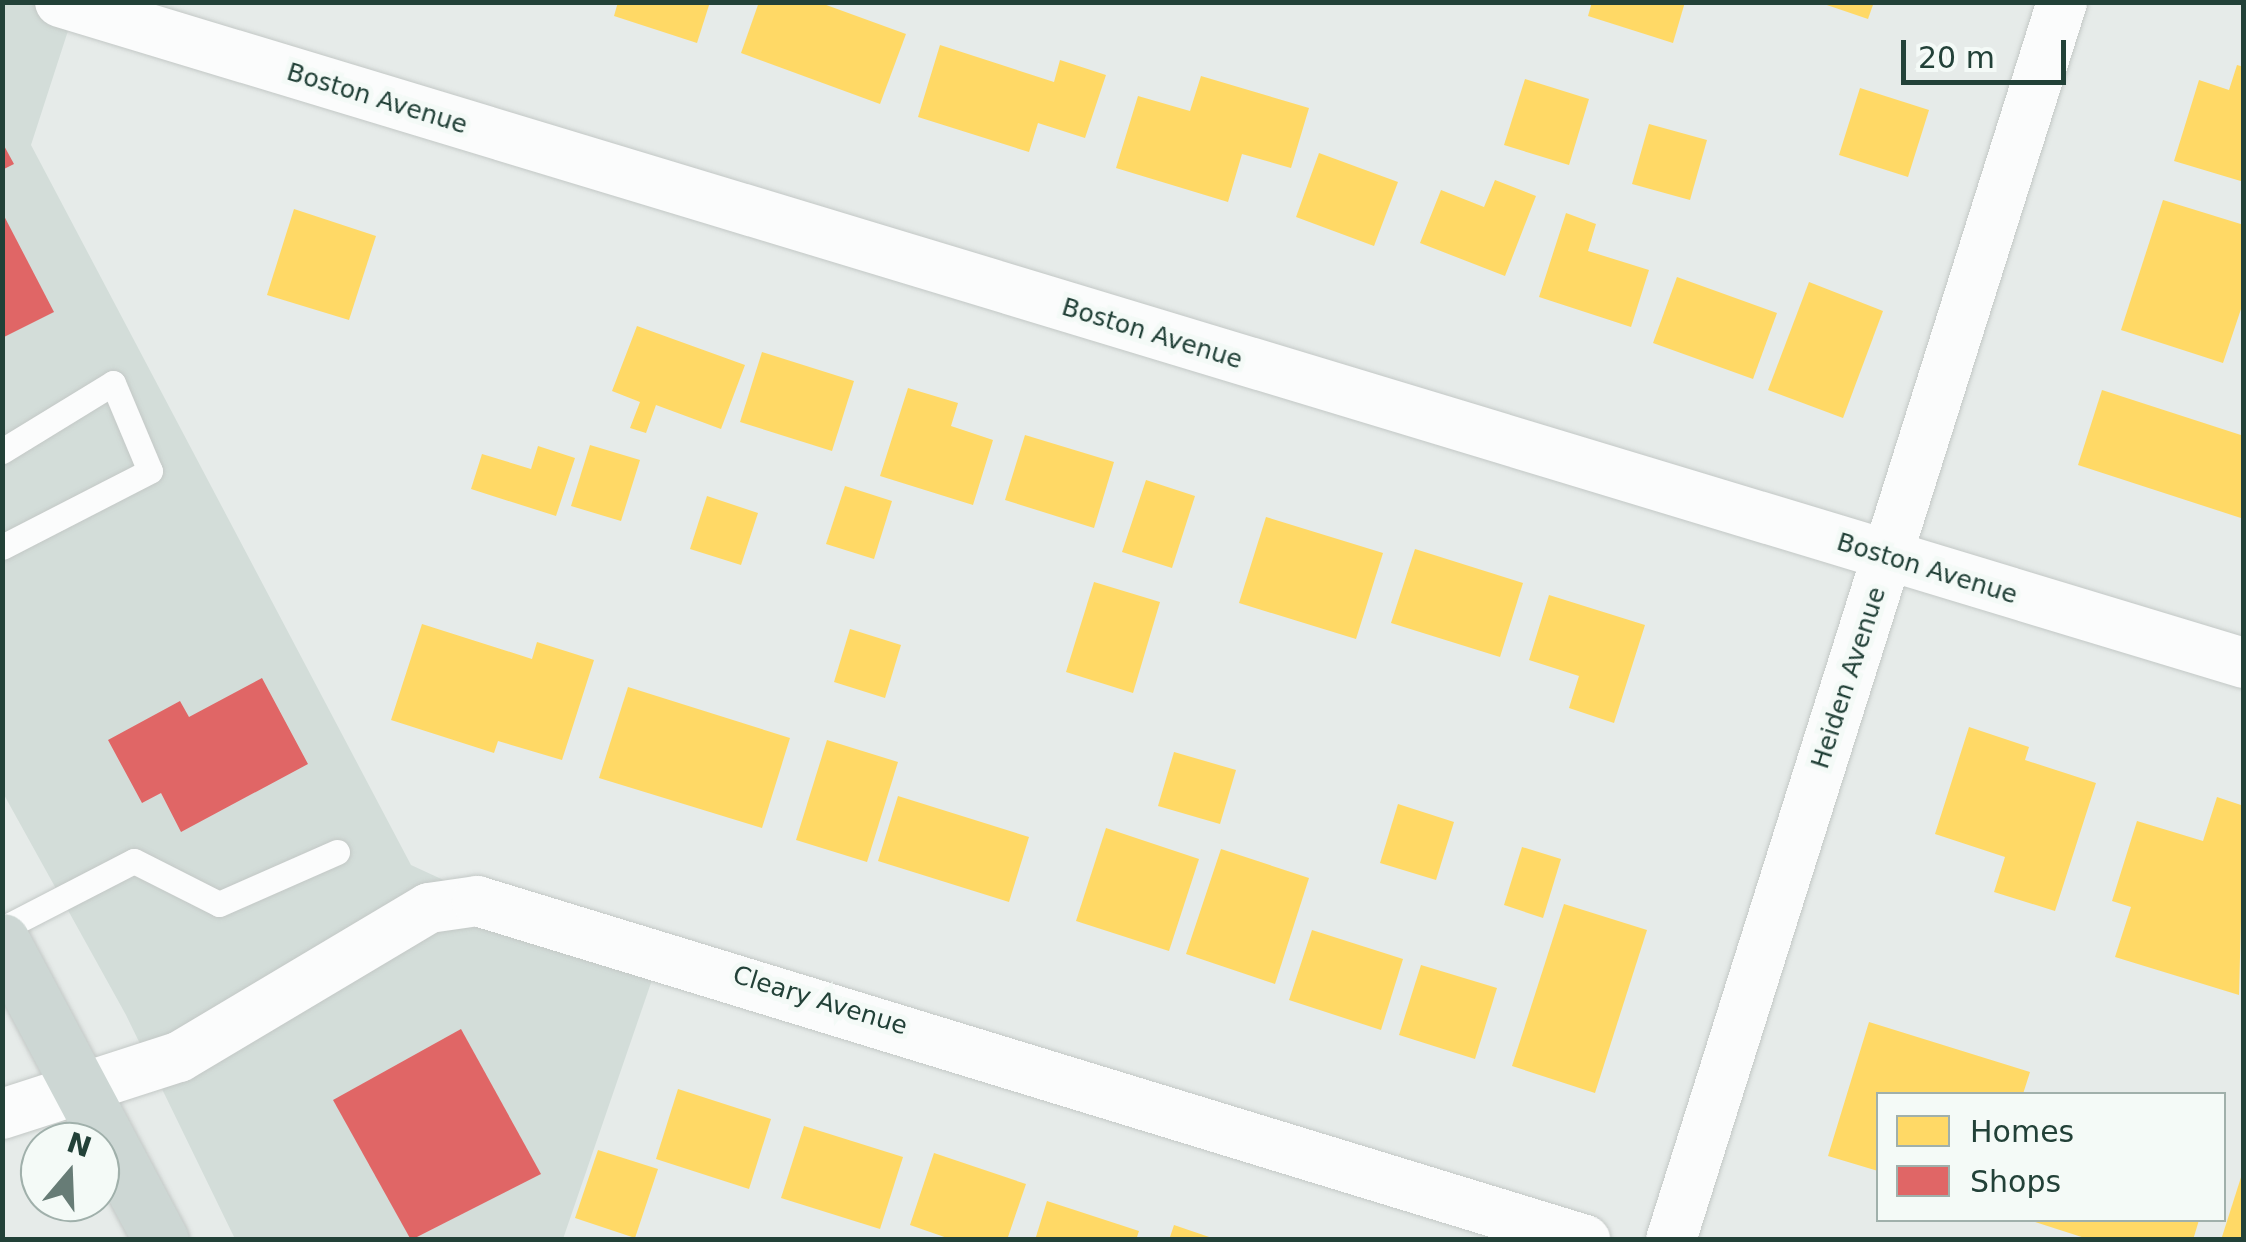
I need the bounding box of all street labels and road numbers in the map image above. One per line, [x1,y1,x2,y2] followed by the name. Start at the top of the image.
[283,57,471,141] street label: Boston Avenue
[1058,292,1246,376] street label: Boston Avenue
[1833,527,2021,611] street label: Boston Avenue
[1806,583,1892,773] street label: Heiden Avenue
[729,960,911,1042] street label: Cleary Avenue

